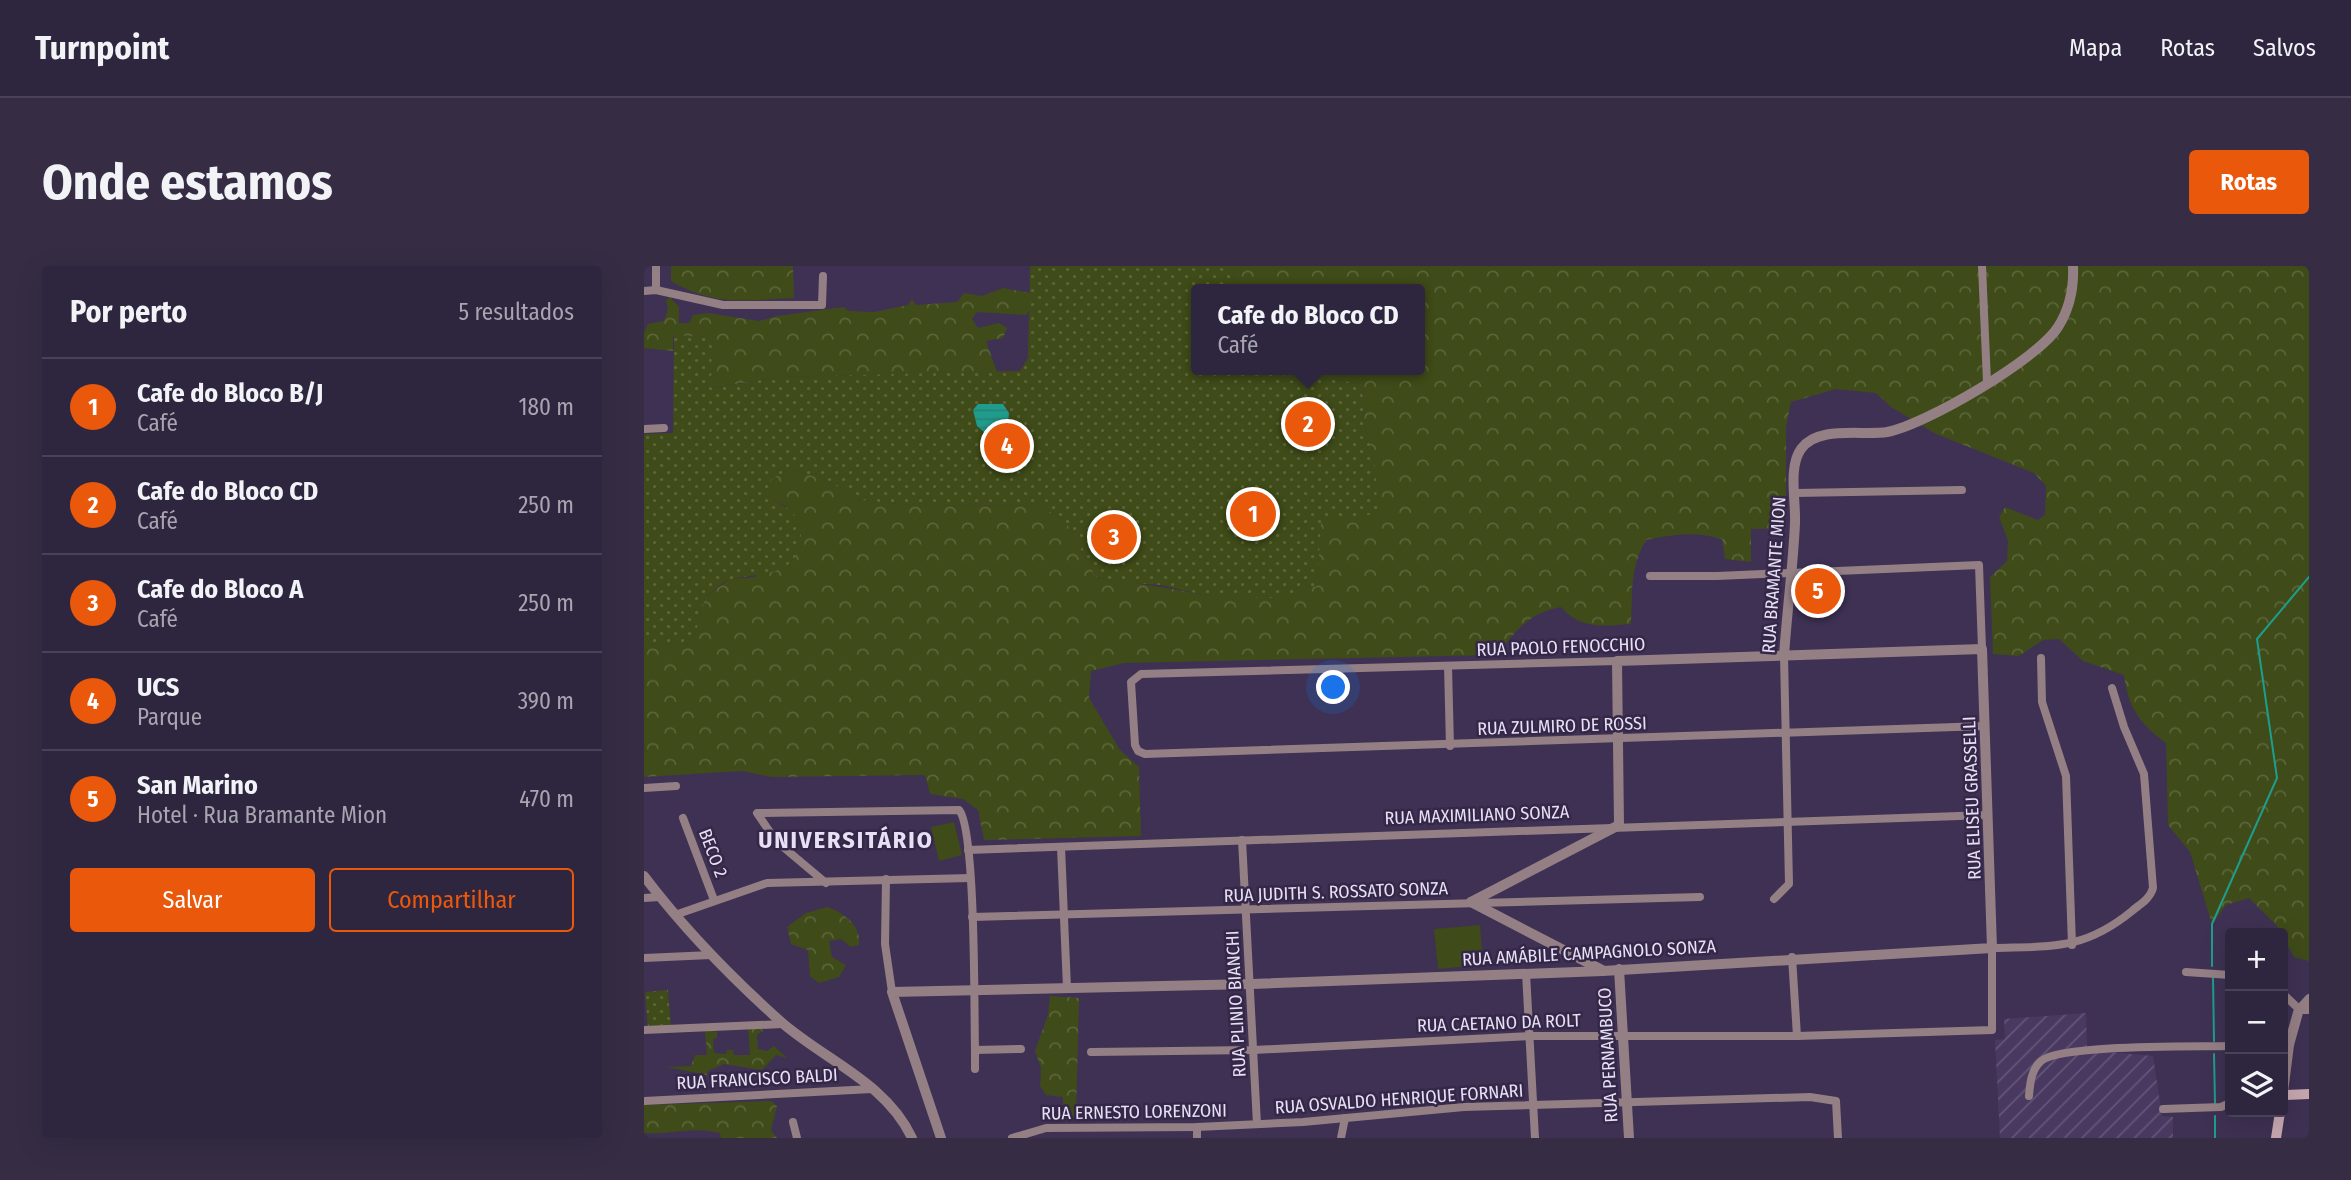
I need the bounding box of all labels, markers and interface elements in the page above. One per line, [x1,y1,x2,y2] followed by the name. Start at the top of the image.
[35,28,169,68] text: Turnpoint
[2069,34,2122,62] text: Mapa
[2160,34,2215,62] text: Rotas
[2253,34,2316,62] text: Salvos
[2189,150,2309,214] button: Rotas
[42,153,333,212] text: Onde estamos
[1191,284,1425,375] popup
[70,294,187,330] text: Por perto
[458,298,574,326] text: 5 resultados
[1217,300,1399,331] text: Cafe do Bloco CD
[1217,331,1258,359] text: Café
[137,378,323,409] text: Cafe do Bloco B/J
[88,393,98,421] text: 1
[518,393,574,421] text: 180 m
[1285,398,1331,450] pin: 2
[137,409,178,437] text: Café
[984,420,1030,472] pin: 4
[137,476,318,507] text: Cafe do Bloco CD
[1230,488,1276,540] pin: 1
[88,491,98,519] text: 2
[518,491,574,519] text: 250 m
[1758,496,1790,654] street label: RUA BRAMANTE MION
[137,507,178,535] text: Café
[1091,511,1137,563] pin: 3
[1795,565,1841,617] pin: 5
[137,574,303,605] text: Cafe do Bloco A
[88,589,98,617] text: 3
[518,589,574,617] text: 250 m
[137,605,178,633] text: Café
[1476,633,1646,661] street label: RUA PAOLO FENOCCHIO
[1316,670,1350,704] your location
[137,672,179,703] text: UCS
[87,687,99,715] text: 4
[518,687,574,715] text: 390 m
[137,703,202,731] text: Parque
[1477,712,1647,740] street label: RUA ZULMIRO DE ROSSI
[1958,716,1986,880] street label: RUA ELISEU GRASSELLI
[137,770,258,801] text: San Marino
[87,785,99,813] text: 5
[519,785,574,813] text: 470 m
[137,801,387,829] text: Hotel · Rua Bramante Mion
[1384,801,1570,829] street label: RUA MAXIMILIANO SONZA
[758,825,934,854] district label: UNIVERSITÁRIO
[694,826,732,880] street label: BECO 2
[70,868,315,932] button: Salvar
[329,868,574,932] button: Compartilhar
[1224,877,1449,907] street label: RUA JUDITH S. ROSSATO SONZA
[2225,928,2288,1117] map controls
[2225,928,2288,991] button: +
[1221,930,1251,1078] street label: RUA PLINIO BIANCHI
[1461,934,1717,971] street label: RUA AMÁBILE CAMPAGNOLO SONZA
[1593,987,1623,1123] street label: RUA PERNAMBUCO
[2225,991,2288,1054] button: −
[1417,1009,1582,1037] street label: RUA CAETANO DA ROLT
[2225,1054,2288,1117] button: layers
[676,1064,838,1094] street label: RUA FRANCISCO BALDI
[1274,1079,1524,1119] street label: RUA OSVALDO HENRIQUE FORNARI
[1041,1099,1227,1125] street label: RUA ERNESTO LORENZONI

